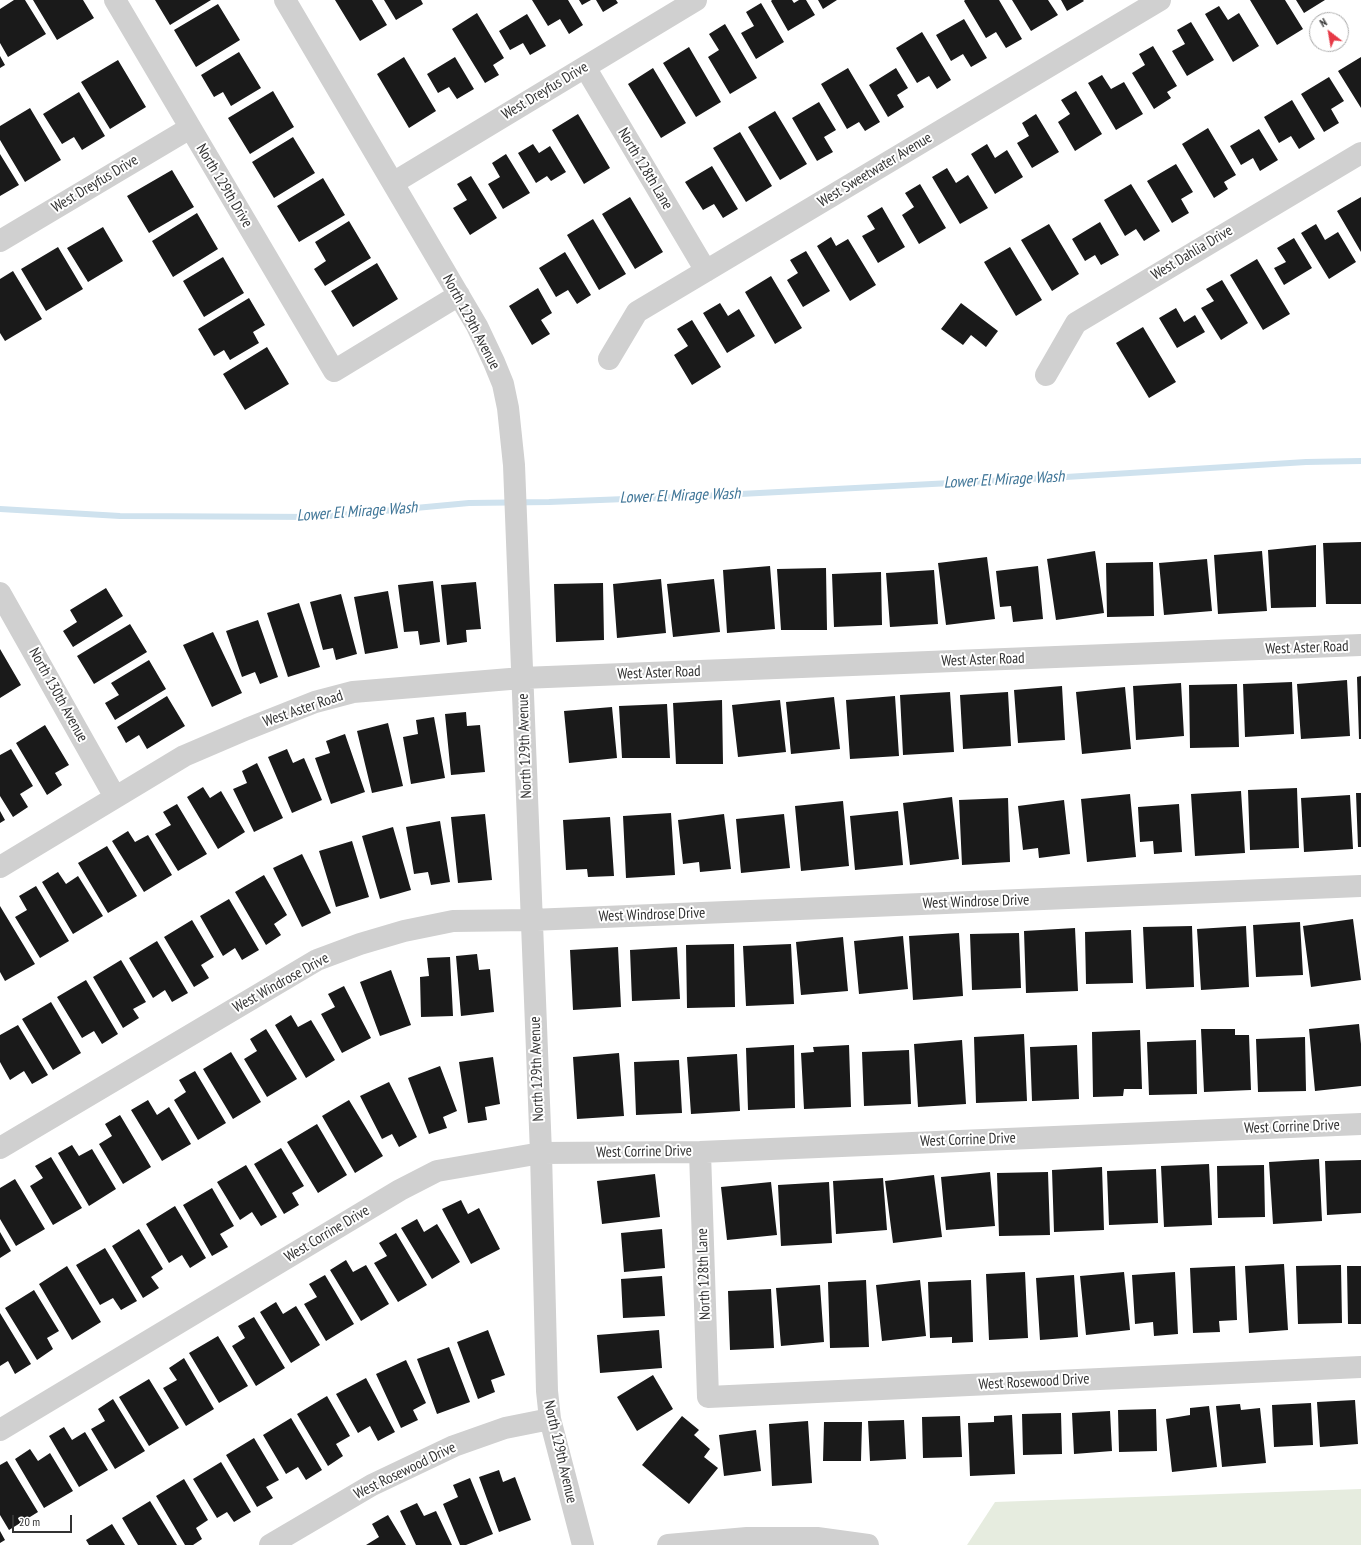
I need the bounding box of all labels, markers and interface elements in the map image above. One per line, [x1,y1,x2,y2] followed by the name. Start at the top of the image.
[1309,12,1349,52] north arrow
[1317,15,1329,30] text: N
[499,58,591,124] street label: West Dreyfus Drive
[614,125,676,213] street label: North 128th Lane
[815,129,935,211] street label: West Sweetwater Avenue
[192,141,256,231] street label: North 129th Drive
[49,151,141,217] street label: West Dreyfus Drive
[1148,222,1236,284] street label: West Dahlia Drive
[438,271,504,373] street label: North 129th Avenue
[943,467,1065,493] water label: Lower El Mirage Wash
[619,484,741,508] water label: Lower El Mirage Wash
[296,498,418,526] water label: Lower El Mirage Wash
[1265,638,1349,658] street label: West Aster Road
[25,645,91,745] street label: North 130th Avenue
[941,650,1025,670] street label: West Aster Road
[617,663,701,683] street label: West Aster Road
[261,687,345,731] street label: West Aster Road
[514,693,536,799] street label: North 129th Avenue
[922,891,1030,913] street label: West Windrose Drive
[598,904,706,926] street label: West Windrose Drive
[230,949,332,1017] street label: West Windrose Drive
[526,1016,548,1122] street label: North 129th Avenue
[1244,1116,1340,1138] street label: West Corrine Drive
[920,1129,1016,1151] street label: West Corrine Drive
[596,1142,692,1162] street label: West Corrine Drive
[281,1202,373,1266] street label: West Corrine Drive
[693,1228,715,1320] street label: North 128th Lane
[978,1370,1090,1394] street label: West Rosewood Drive
[539,1399,581,1505] street label: North 129th Avenue
[351,1439,459,1503] street label: West Rosewood Drive
[14,1507,74,1533] scale bar
[19,1514,40,1529] text: 20 m

